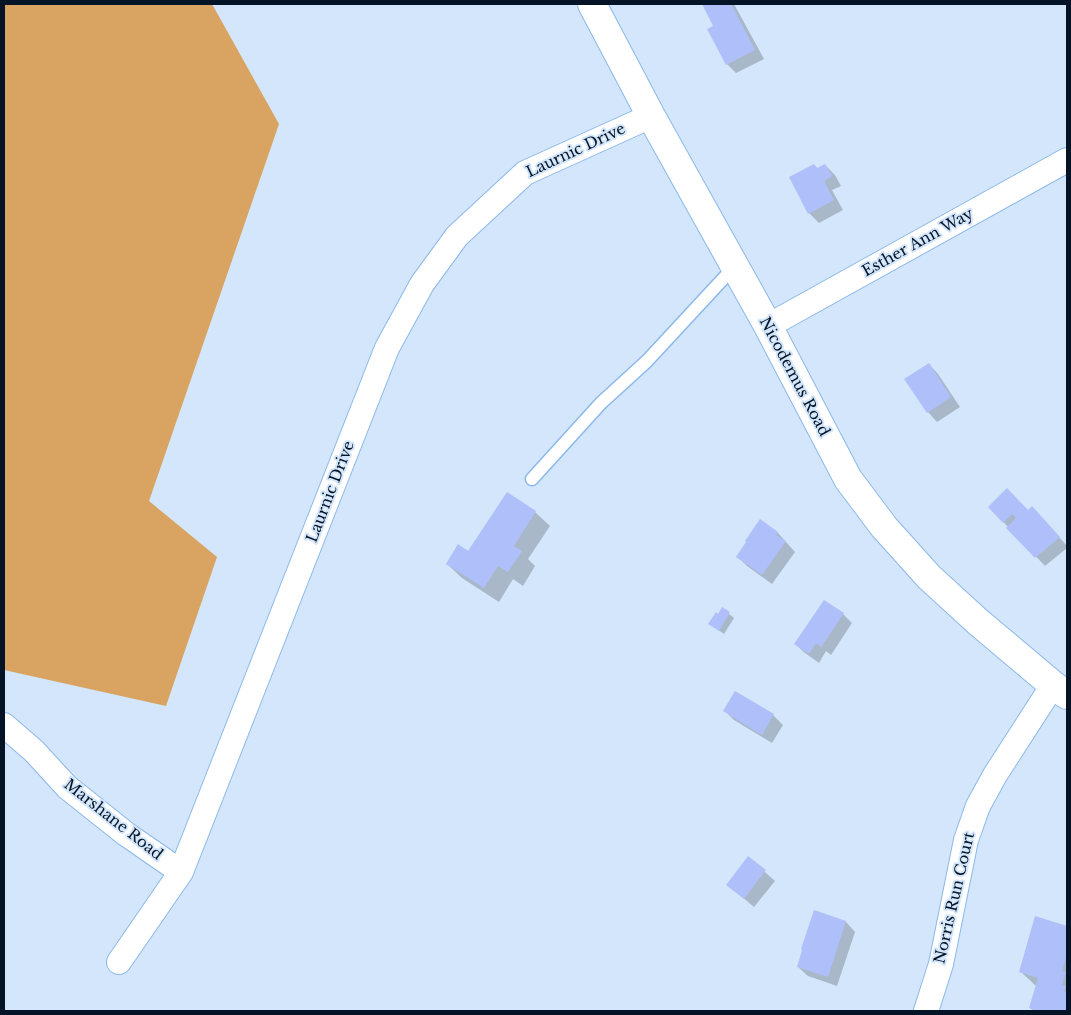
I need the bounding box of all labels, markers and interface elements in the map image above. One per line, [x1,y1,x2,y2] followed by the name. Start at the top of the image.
[524,120,628,182] street label: Laurnic Drive
[859,205,977,281] street label: Esther Ann Way
[755,314,833,440] street label: Nicodemus Road
[303,439,359,545] street label: Laurnic Drive
[60,776,166,864] street label: Marshane Road
[931,830,979,966] street label: Norris Run Court

